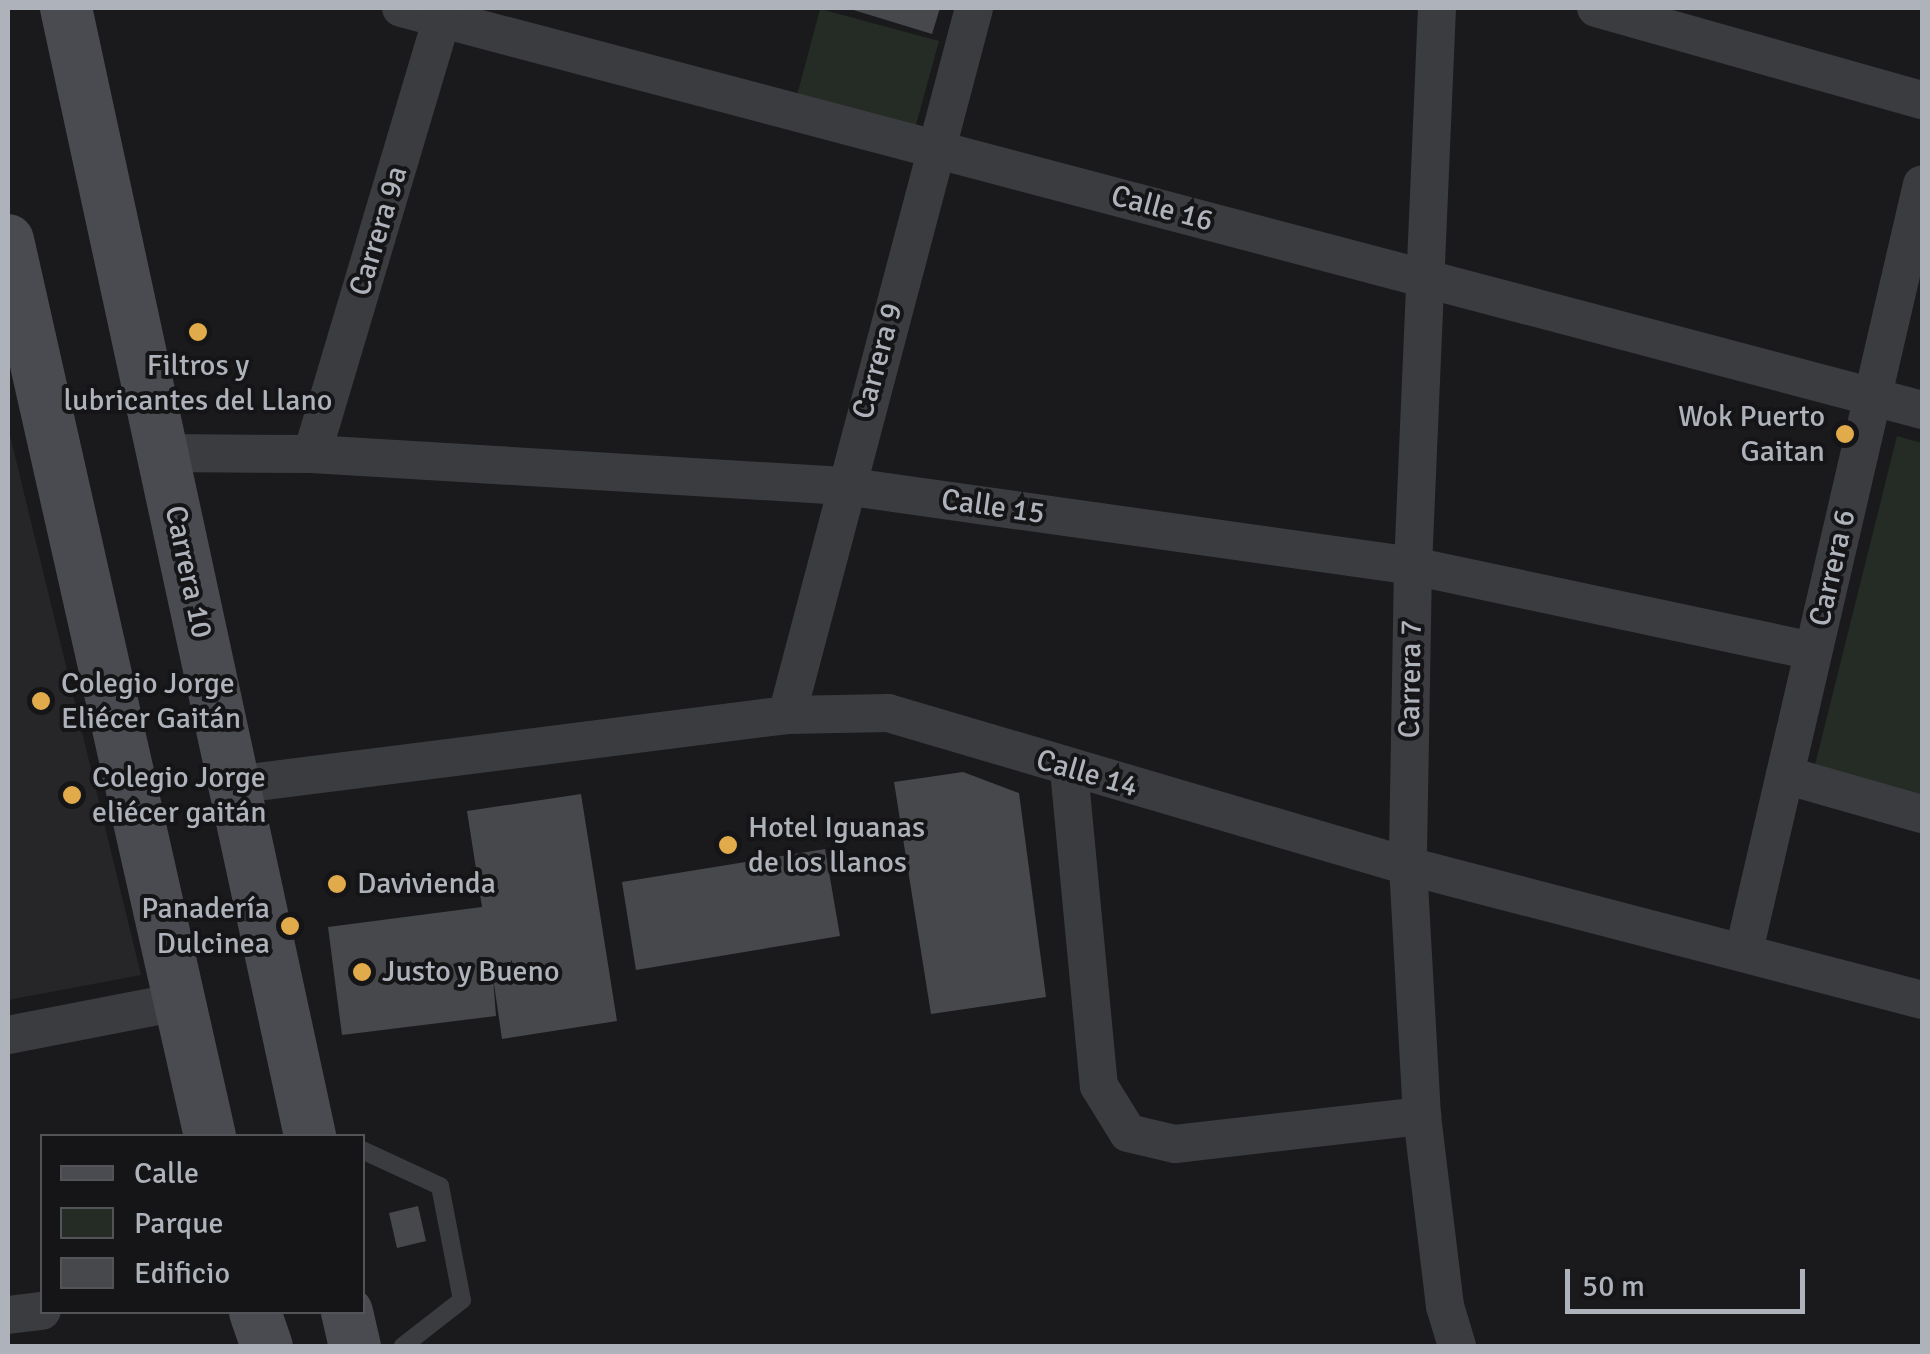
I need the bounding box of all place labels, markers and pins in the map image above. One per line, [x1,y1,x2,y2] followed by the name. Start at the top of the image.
[187,321,209,343] marker: Filtros y lubricantes del Llano
[64,348,332,418] place label: Filtros y lubricantes del Llano
[1678,399,1825,470] place label: Wok Puerto Gaitan
[1834,423,1856,445] marker: Wok Puerto Gaitan
[61,666,241,736] place label: Colegio Jorge Eliécer Gaitán
[30,690,52,712] marker: Colegio Jorge Eliécer Gaitán
[92,760,267,830] place label: Colegio Jorge eliécer gaitán
[61,784,83,806] marker: Colegio Jorge eliécer gaitán
[748,810,925,880] place label: Hotel Iguanas de los llanos
[717,834,739,856] marker: Hotel Iguanas de los llanos
[357,866,496,902] place label: Davivienda
[326,873,348,895] marker: Davivienda
[141,891,270,962] place label: Panadería Dulcinea
[279,915,301,937] marker: Panadería Dulcinea
[382,954,560,990] place label: Justo y Bueno
[351,961,373,983] marker: Justo y Bueno

